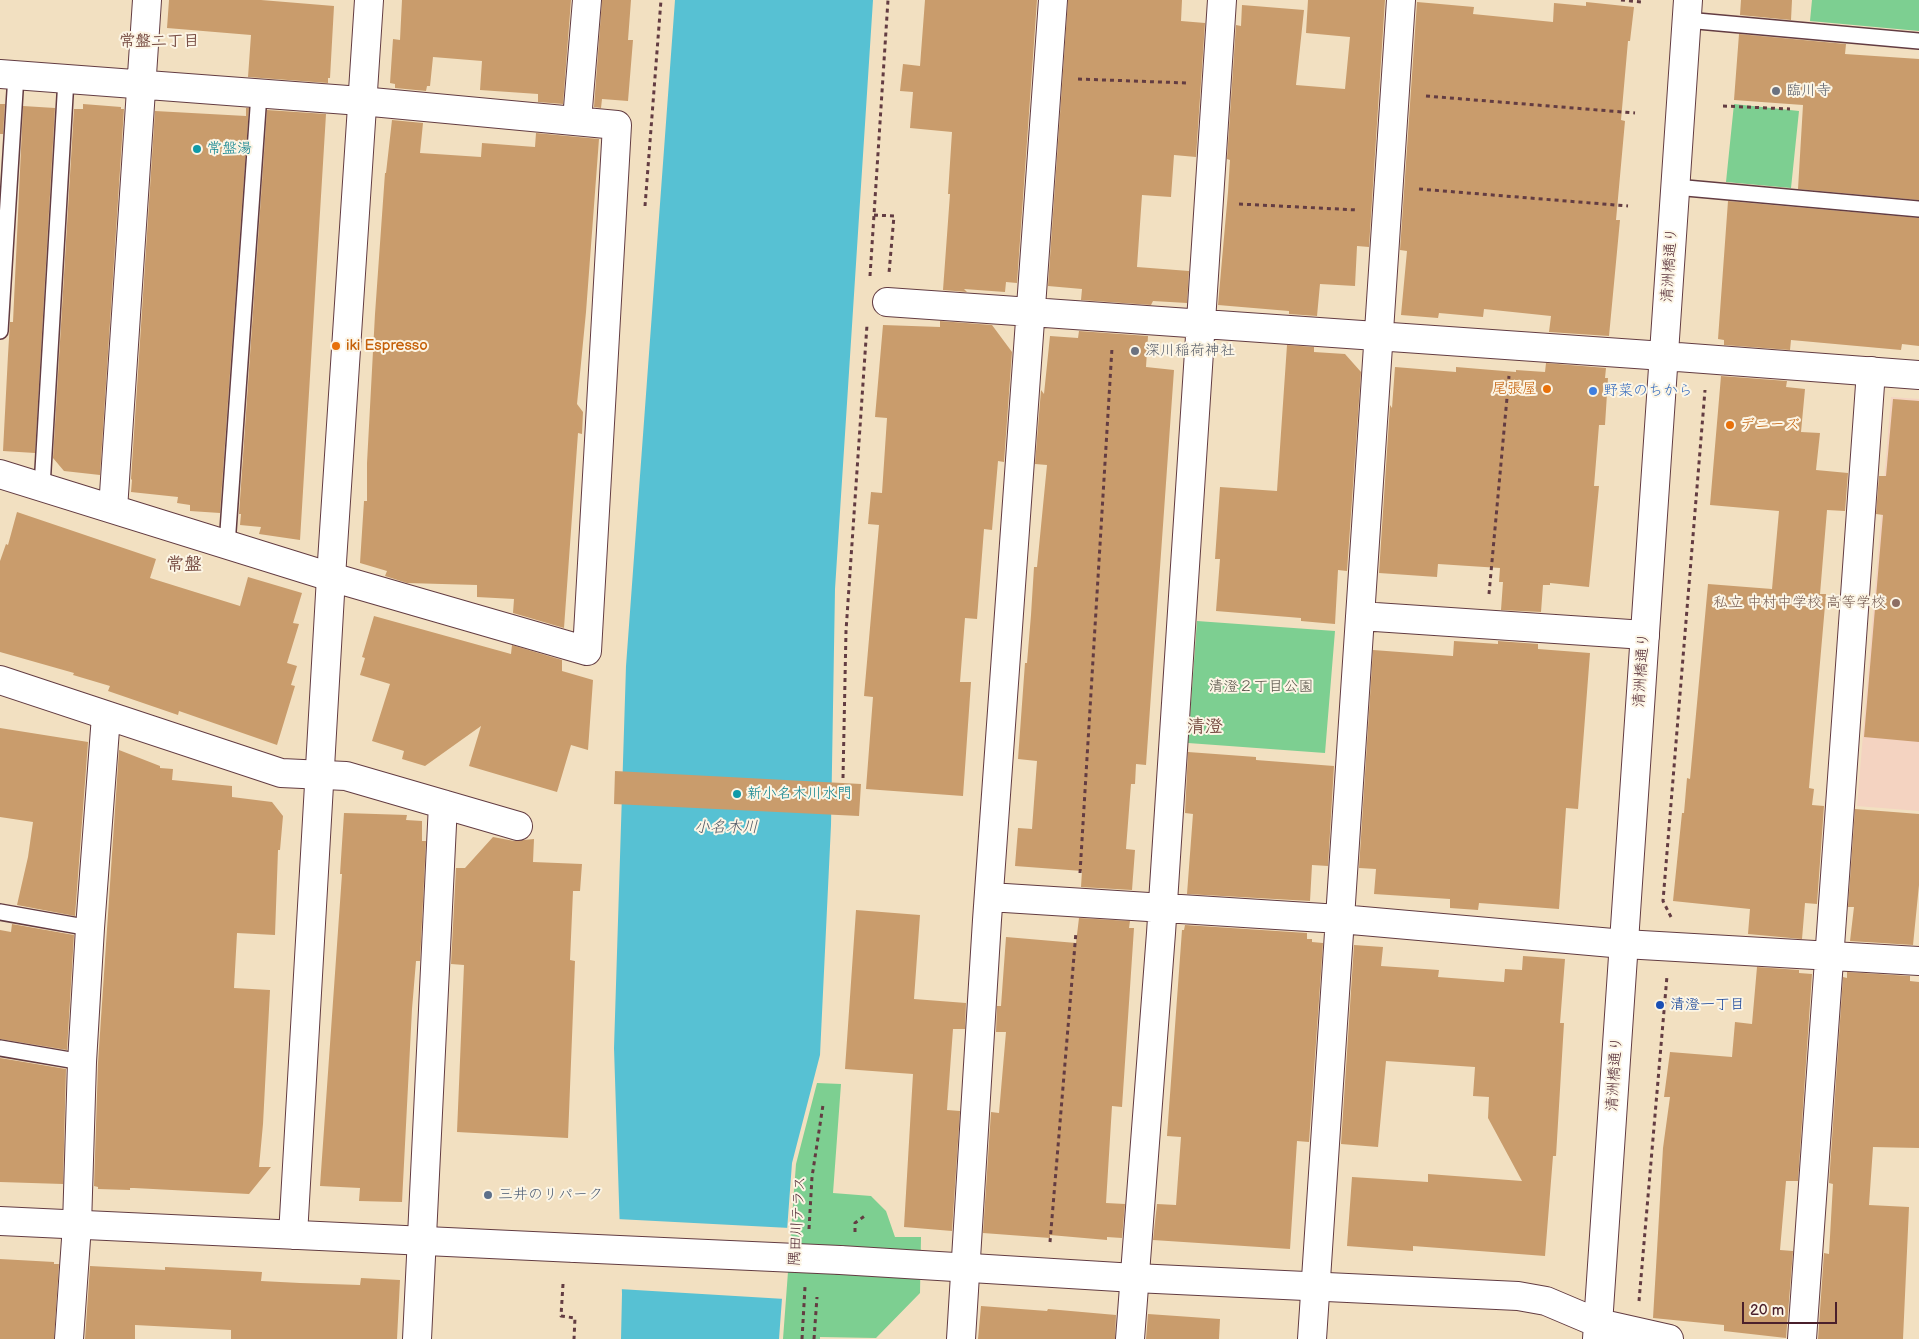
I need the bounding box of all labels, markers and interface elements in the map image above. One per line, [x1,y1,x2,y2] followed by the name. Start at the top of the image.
[119,32,199,52] district label: 常盤二丁目
[1786,82,1831,100] place label: 臨川寺
[1770,85,1782,97] marker: 臨川寺
[207,140,252,158] place label: 常盤湯
[191,143,203,155] marker: 常盤湯
[1658,227,1682,303] street label: 清洲橋通り
[346,337,428,355] place label: iki Espresso
[330,340,342,352] marker: iki Espresso
[1145,342,1235,360] place label: 深川稲荷神社
[1129,345,1141,357] marker: 深川稲荷神社
[1492,380,1537,398] place label: 尾張屋
[1603,382,1693,400] place label: 野菜のちから
[1541,383,1553,395] marker: 尾張屋
[1587,385,1599,397] marker: 野菜のちから
[1740,416,1800,434] place label: デニーズ
[1724,419,1736,431] marker: デニーズ
[166,554,202,576] district label: 常盤
[1713,594,1886,612] place label: 私立 中村中学校 高等学校
[1890,597,1902,609] marker: 私立 中村中学校 高等学校
[1630,632,1654,708] street label: 清洲橋通り
[1209,678,1313,696] park label: 清澄２丁目公園
[1187,716,1223,738] district label: 清澄
[747,785,852,803] place label: 新小名木川水門
[731,788,743,800] marker: 新小名木川水門
[694,818,758,838] water label: 小名木川
[1670,996,1745,1014] place label: 清澄一丁目
[1654,999,1666,1011] marker: 清澄一丁目
[1603,1036,1627,1112] street label: 清洲橋通り
[786,1175,810,1267] street label: 隅田川テラス
[498,1186,603,1204] place label: 三井のリパーク
[482,1189,494,1201] marker: 三井のリパーク
[1744,1292,1839,1324] scale bar
[1750,1301,1784,1320] text: 20 m

